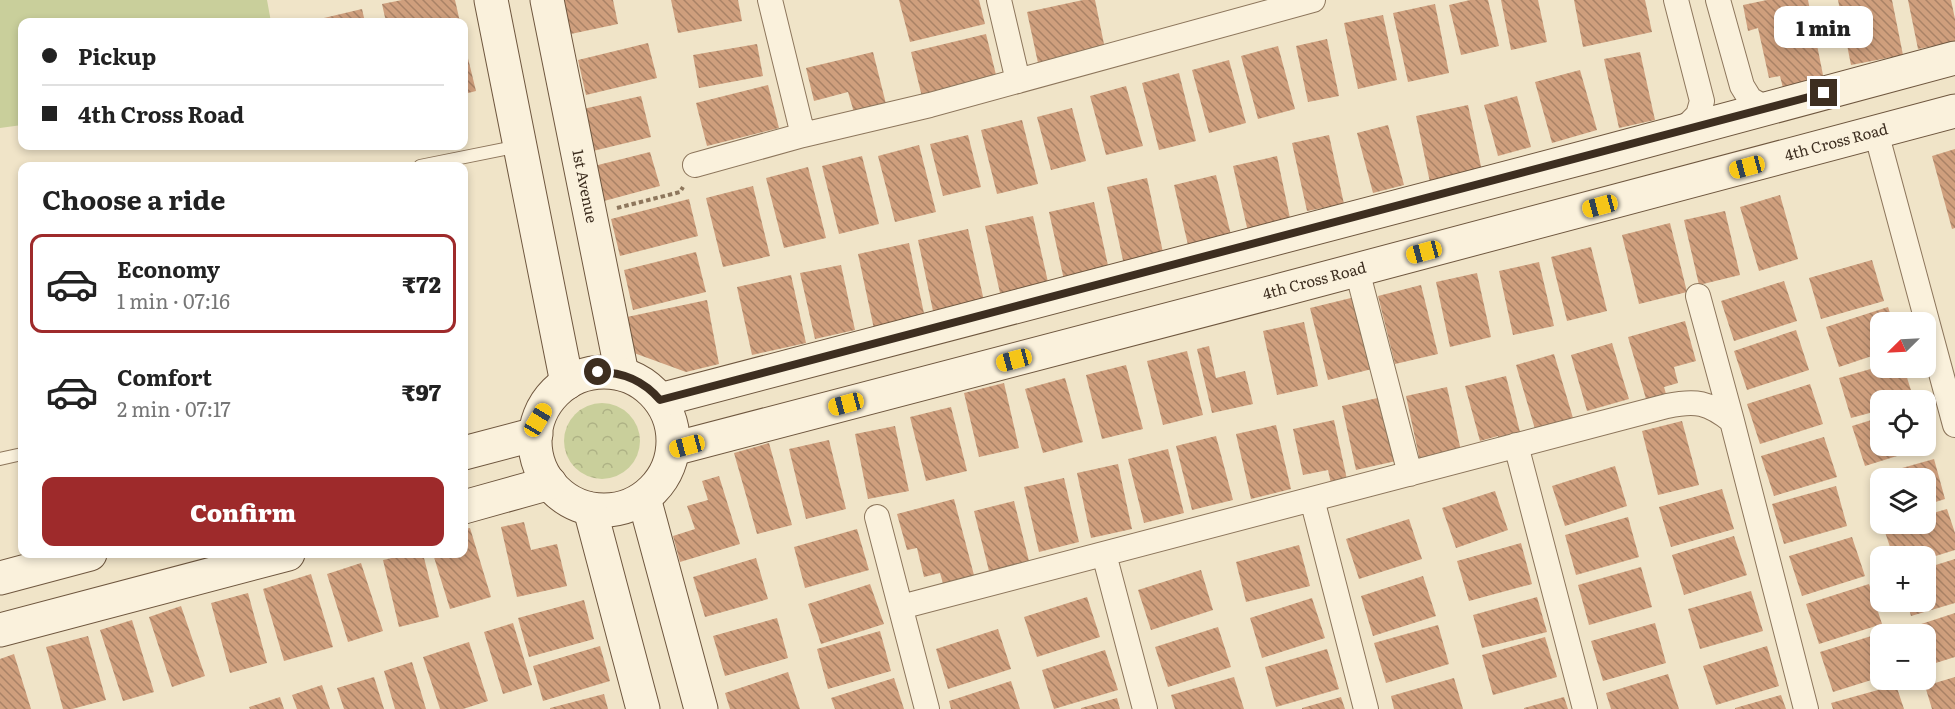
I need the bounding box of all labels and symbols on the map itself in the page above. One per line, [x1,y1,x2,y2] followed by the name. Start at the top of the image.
[1774,6,1874,48] callout: 1 min
[1810,79,1837,106] route end
[1782,116,1890,166] street label: 4th Cross Road
[567,147,604,225] street label: 1st Avenue
[1727,154,1767,180] car
[1580,193,1620,219] car
[1404,239,1444,265] car
[1260,255,1368,304] street label: 4th Cross Road
[1870,312,1936,378] north arrow
[994,347,1034,373] car
[584,358,611,385] route start
[826,391,866,417] car
[521,400,555,440] car
[667,433,707,459] car

